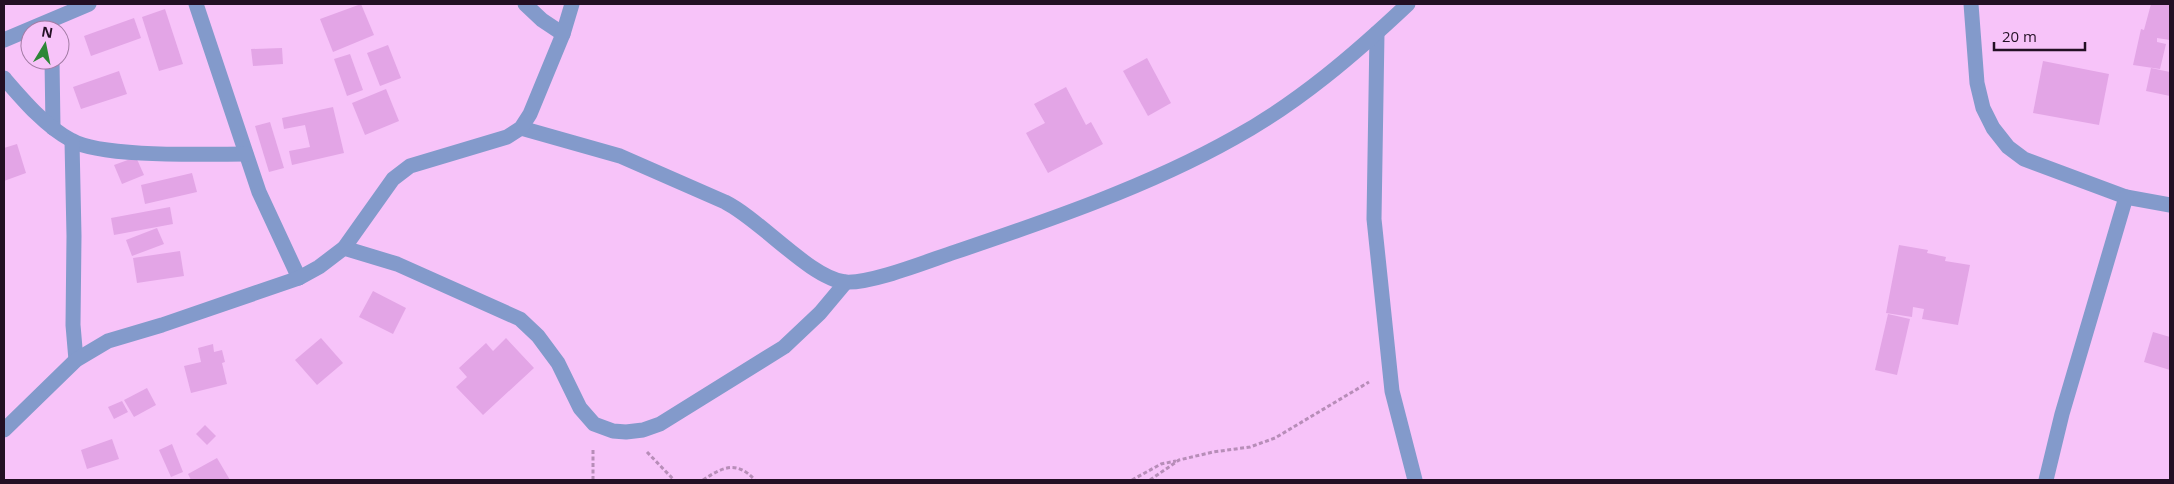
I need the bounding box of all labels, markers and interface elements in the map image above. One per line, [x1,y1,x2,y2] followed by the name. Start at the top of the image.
[20,20,70,70] north arrow
[1994,20,2085,52] scale bar
[40,21,55,42] text: N
[2002,26,2037,46] text: 20 m

